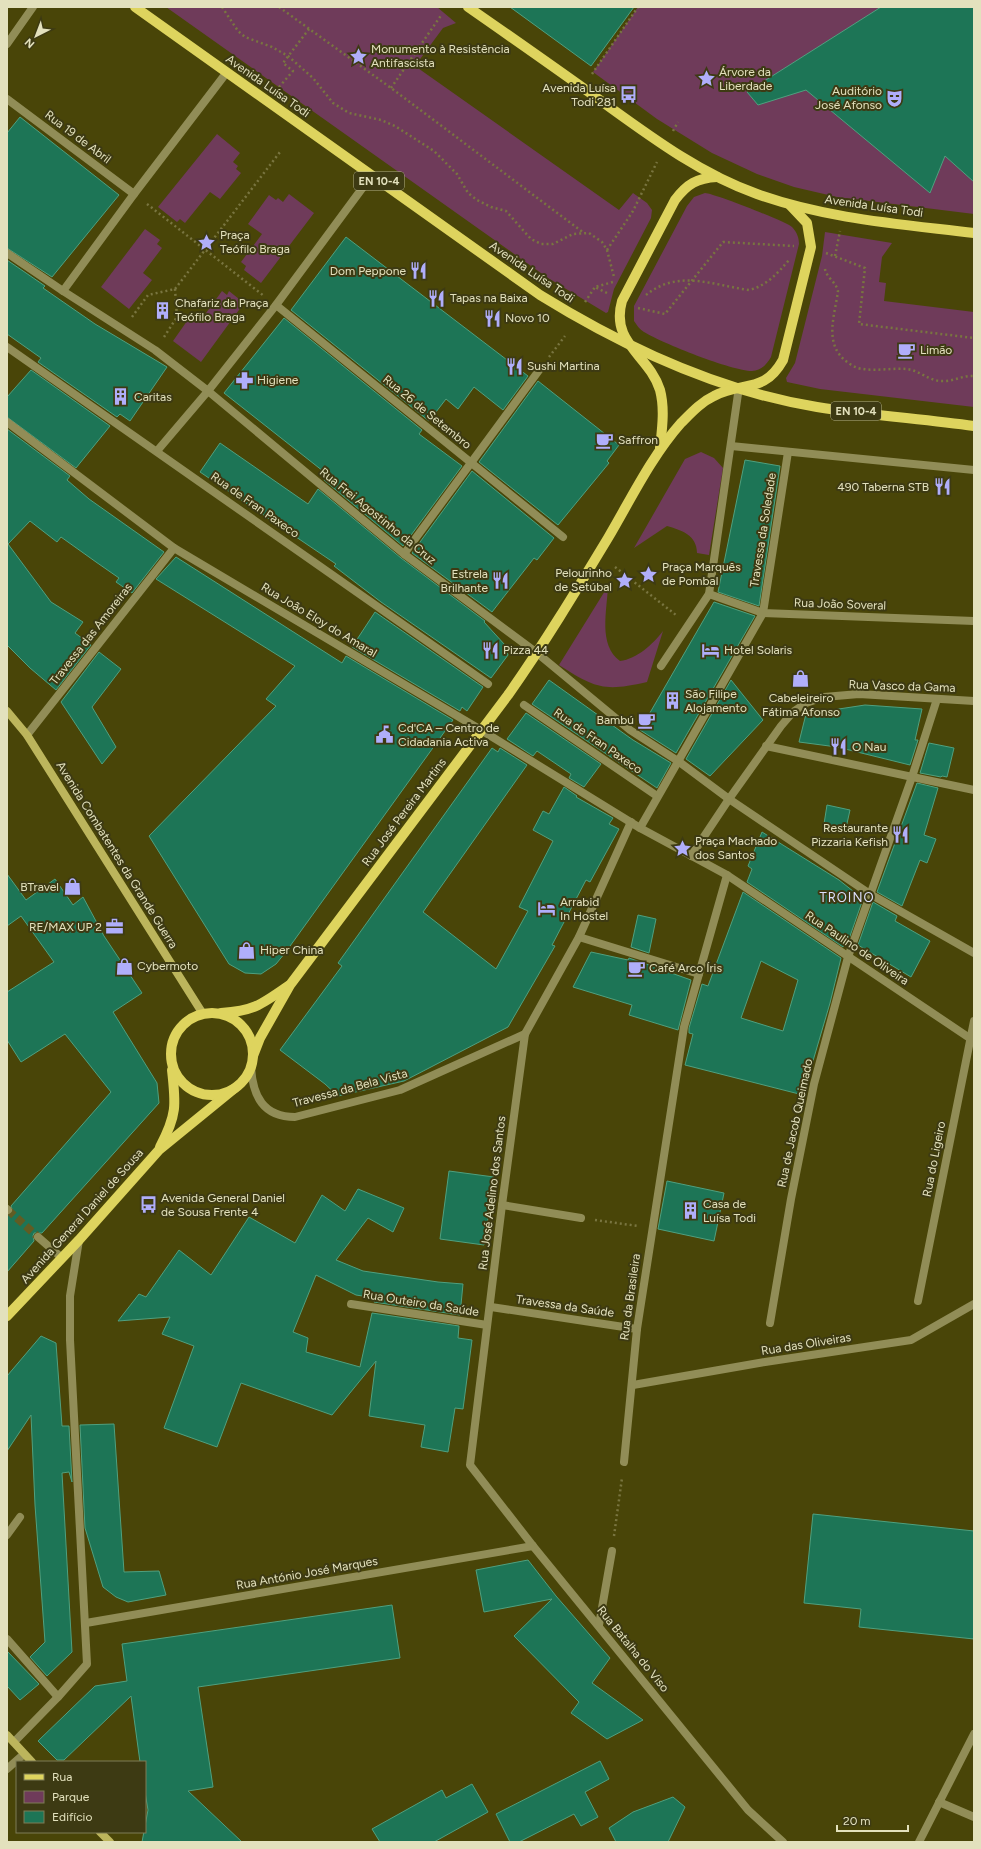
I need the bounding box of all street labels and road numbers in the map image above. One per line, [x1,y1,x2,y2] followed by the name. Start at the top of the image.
[223,52,313,120] street label: Avenida Luísa Todi
[42,108,114,166] street label: Rua 19 de Abril
[354,172,404,190] road number: EN 10-4
[824,192,924,220] street label: Avenida Luísa Todi
[487,238,577,306] street label: Avenida Luísa Todi
[380,372,474,452] street label: Rua 26 de Setembro
[831,402,881,420] road number: EN 10-4
[317,465,439,567] street label: Rua Frei Agostinho da Cruz
[208,469,302,541] street label: Rua de Fran Paxeco
[747,471,779,588] street label: Travessa da Soledade
[47,580,135,688] street label: Travessa das Amoreiras
[259,580,379,660] street label: Rua João Eloy do Amaral
[794,595,886,613] street label: Rua João Soveral
[848,677,956,695] street label: Rua Vasco da Gama
[551,705,645,777] street label: Rua de Fran Paxeco
[359,755,449,869] street label: Rua José Pereira Martins
[53,759,181,951] street label: Avenida Combatentes da Grande Guerra
[803,908,911,988] street label: Rua Paulino de Oliveira
[775,1057,816,1189] street label: Rua de Jacob Queimado
[291,1066,409,1110] street label: Travessa da Bela Vista
[476,1115,508,1271] street label: Rua José Adelino dos Santos
[920,1120,948,1198] street label: Rua do Ligeiro
[18,1146,146,1286] street label: Avenida General Daniel de Sousa
[617,1253,643,1341] street label: Rua da Brasileira
[362,1287,480,1319] street label: Rua Outeiro da Saúde
[515,1292,615,1320] street label: Travessa da Saúde
[760,1330,852,1358] street label: Rua das Oliveiras
[235,1554,379,1592] street label: Rua António José Marques
[594,1603,672,1695] street label: Rua Batalha do Viso

